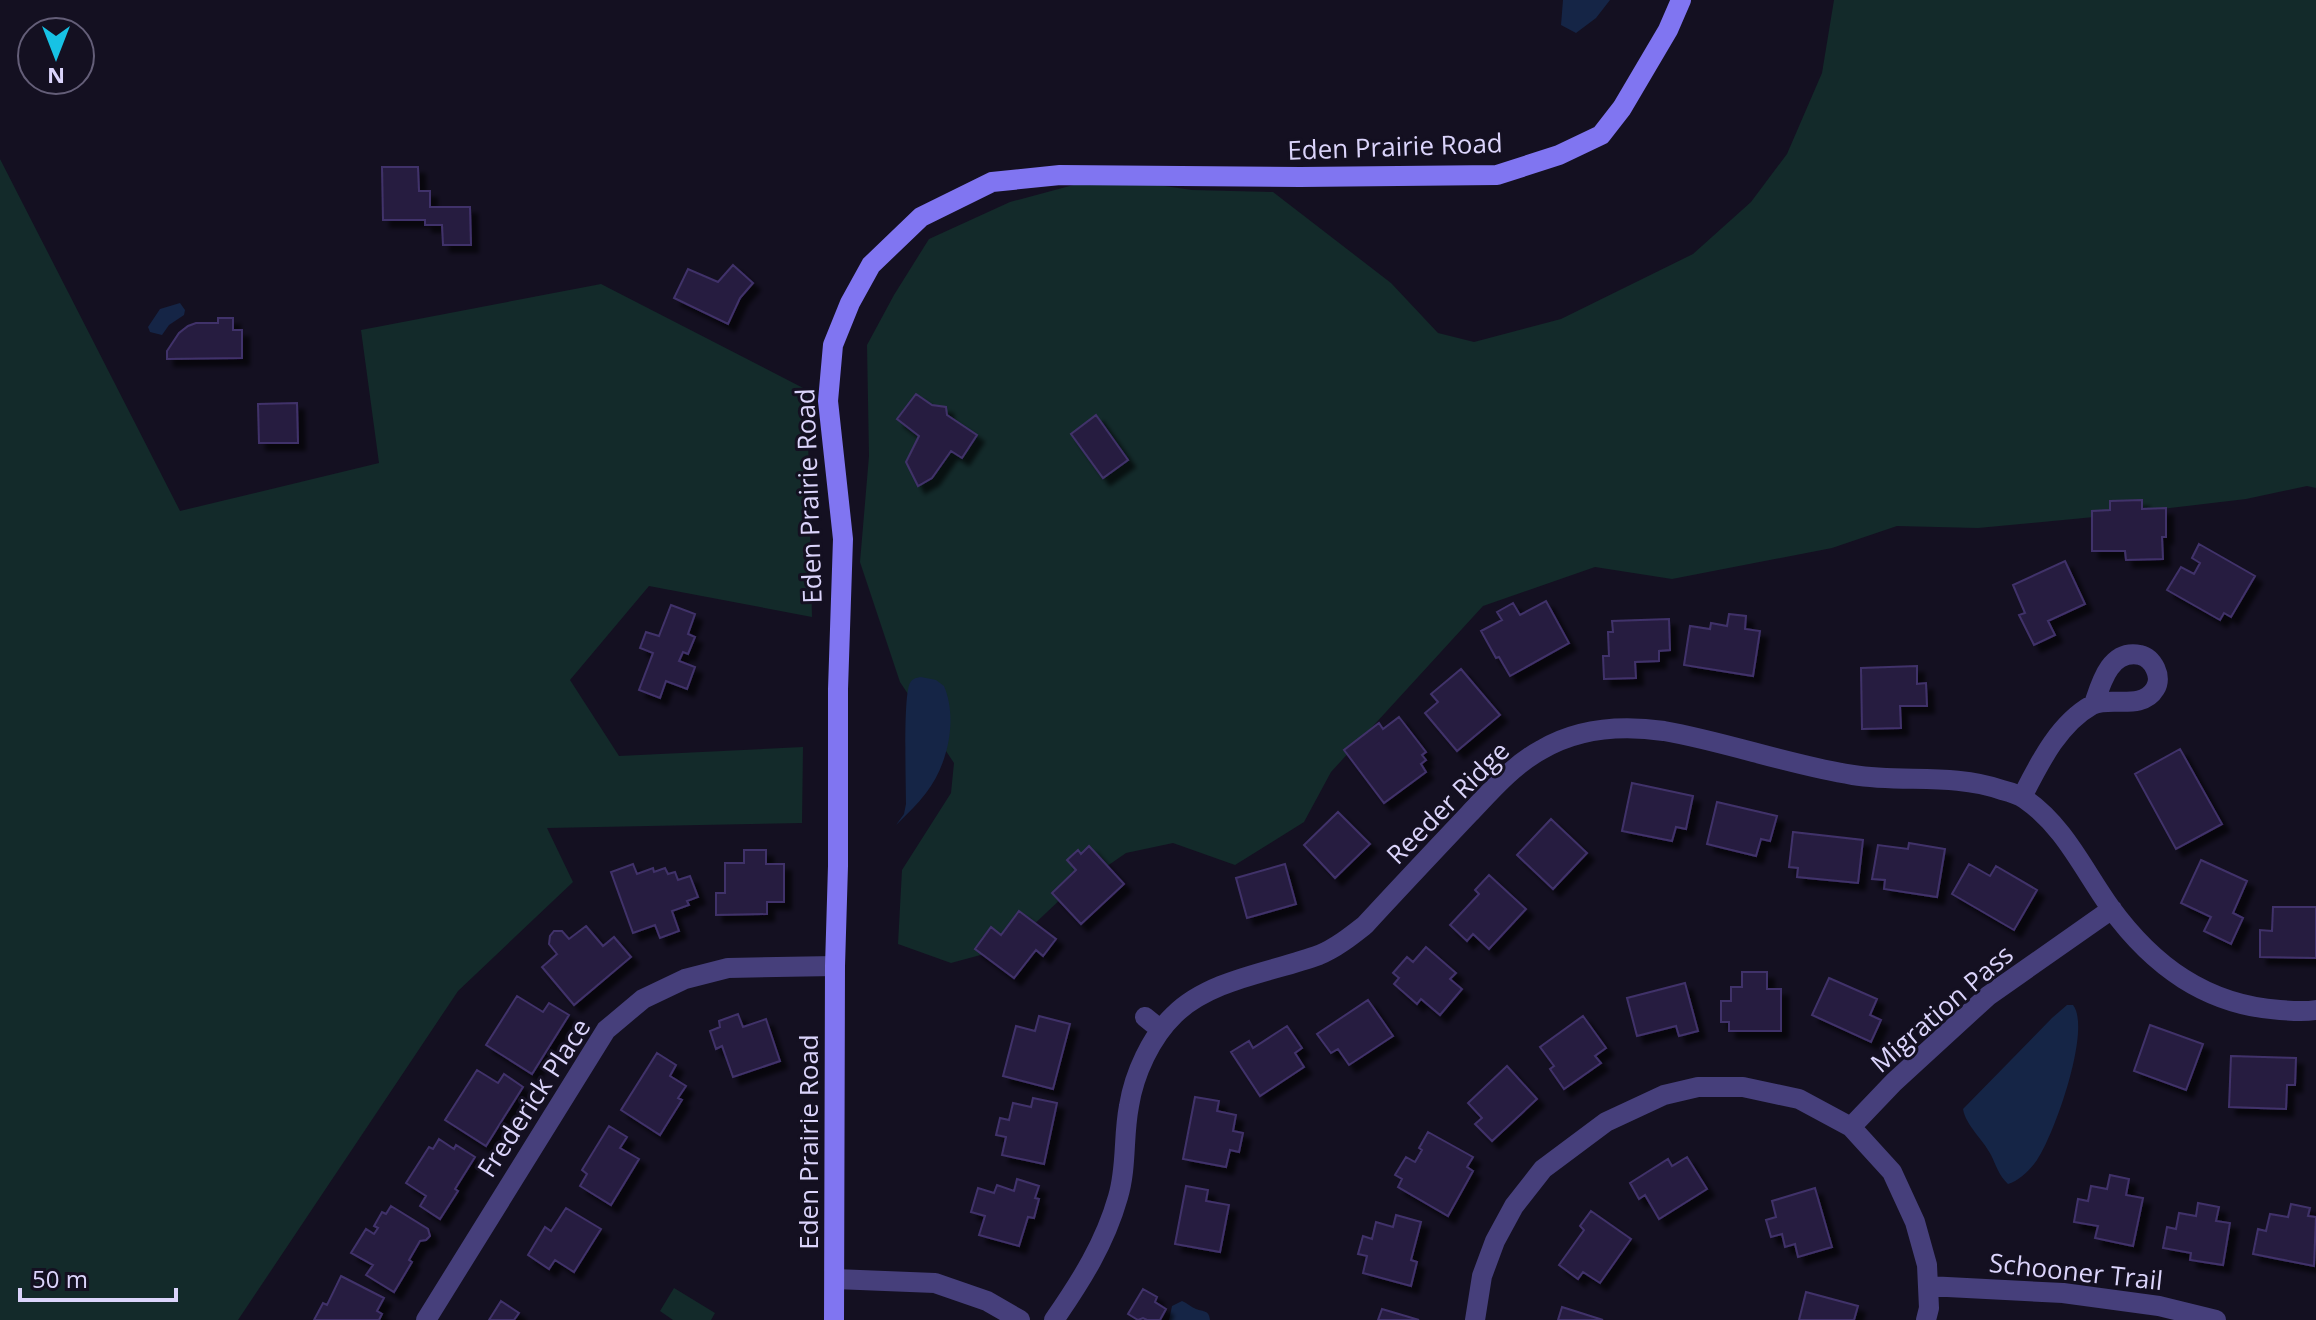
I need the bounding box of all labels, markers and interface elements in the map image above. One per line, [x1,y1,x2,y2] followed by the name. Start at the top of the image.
[16,16,96,96] north arrow
[47,62,65,92] text: N
[1287,124,1503,168] street label: Eden Prairie Road
[786,388,830,604] street label: Eden Prairie Road
[1378,733,1517,872] street label: Reeder Ridge
[1862,936,2020,1080] street label: Migration Pass
[468,1011,598,1184] street label: Frederick Place
[790,1034,826,1250] street label: Eden Prairie Road
[1988,1244,2165,1298] street label: Schooner Trail
[20,1252,176,1302] scale bar
[32,1262,88,1295] text: 50 m

